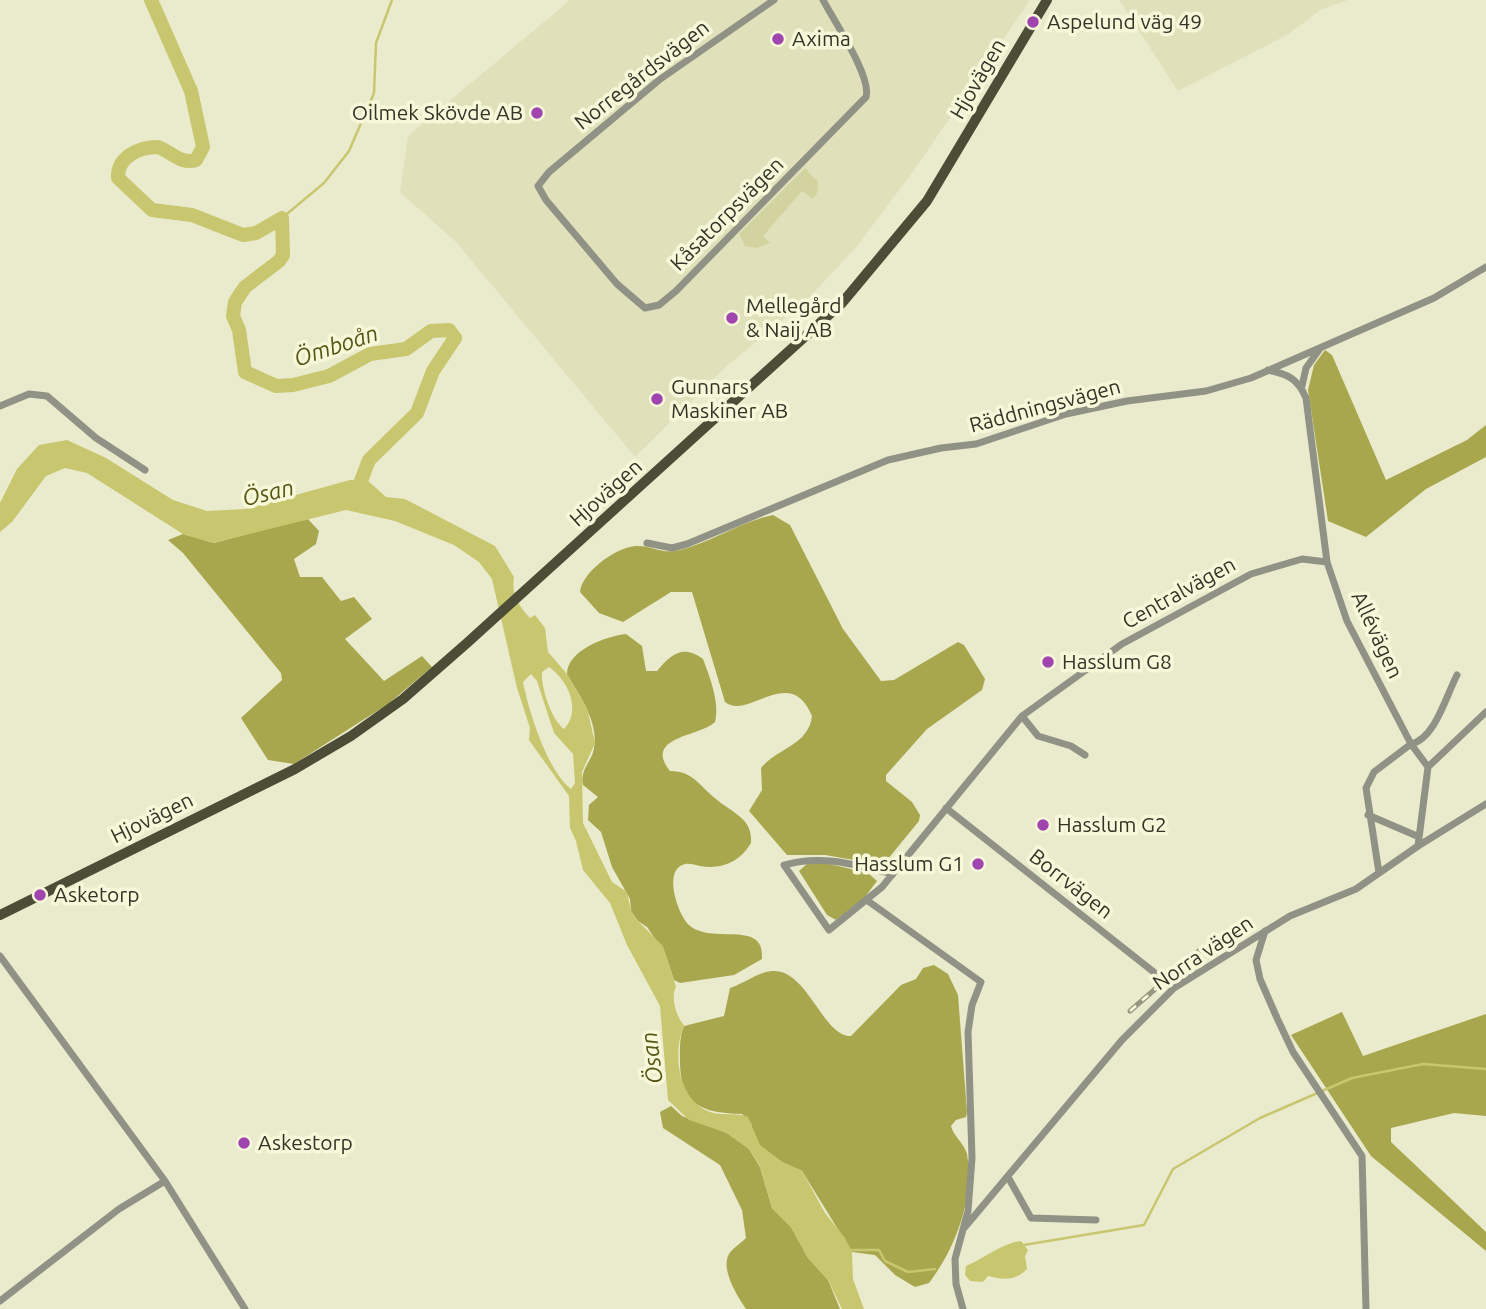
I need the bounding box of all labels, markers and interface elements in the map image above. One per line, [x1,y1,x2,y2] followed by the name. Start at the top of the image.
[1047,9,1202,35] place label: Aspelund väg 49
[1025,14,1041,30] marker: Aspelund väg 49
[570,15,714,135] street label: Norregårdsvägen
[792,26,851,52] place label: Axima
[770,31,786,47] marker: Axima
[945,34,1011,124] street label: Hjovägen
[352,100,523,126] place label: Oilmek Skövde AB
[529,105,545,121] marker: Oilmek Skövde AB
[665,152,789,276] street label: Kåsatorpsvägen
[746,293,842,343] place label: Mellegård & Naij AB
[724,310,740,326] marker: Mellegård & Naij AB
[290,319,382,373] water label: Ömboån
[671,374,788,424] place label: Gunnars Maskiner AB
[967,374,1123,438] street label: Räddningsvägen
[649,391,665,407] marker: Gunnars Maskiner AB
[565,454,647,532] street label: Hjovägen
[239,474,297,512] water label: Ösan
[1118,552,1240,634] street label: Centralvägen
[1346,588,1408,682] street label: Allévägen
[1062,649,1172,675] place label: Hasslum G8
[1040,654,1056,670] marker: Hasslum G8
[107,787,197,849] street label: Hjovägen
[1057,812,1167,838] place label: Hasslum G2
[1035,817,1051,833] marker: Hasslum G2
[1024,844,1118,924] street label: Borrvägen
[854,851,964,877] place label: Hasslum G1
[970,856,986,872] marker: Hasslum G1
[54,882,140,908] place label: Asketorp
[32,887,48,903] marker: Asketorp
[1148,910,1258,996] street label: Norra vägen
[635,1030,669,1086] water label: Ösan
[258,1130,353,1156] place label: Askestorp
[236,1135,252,1151] marker: Askestorp

